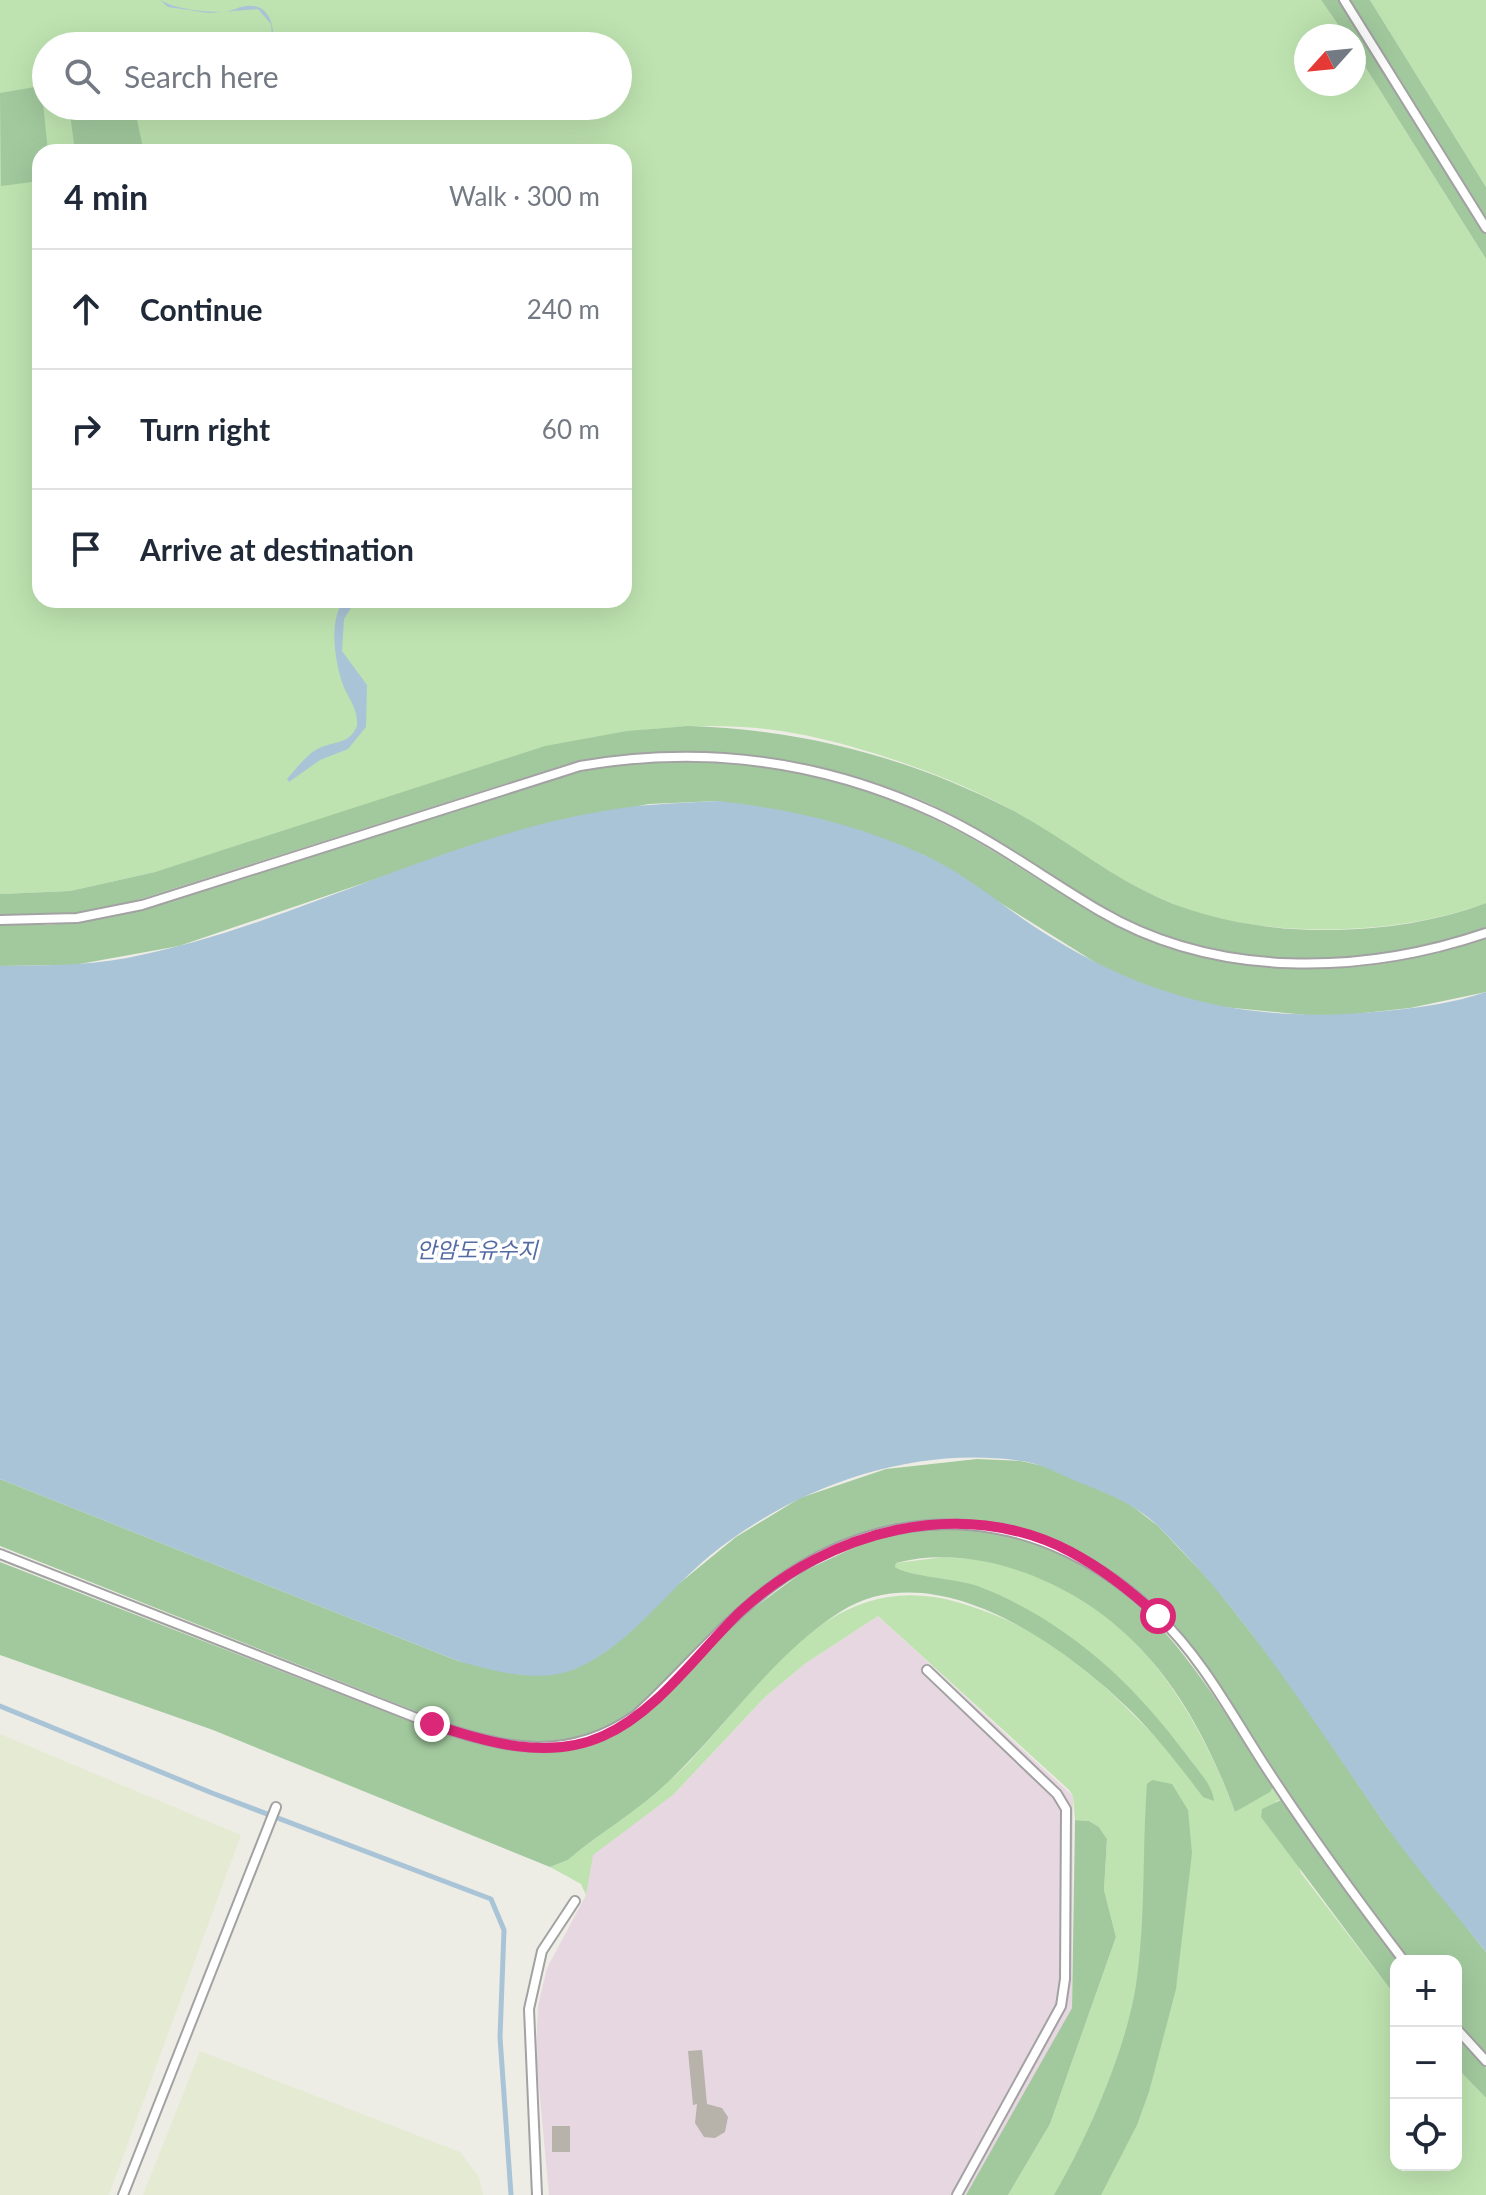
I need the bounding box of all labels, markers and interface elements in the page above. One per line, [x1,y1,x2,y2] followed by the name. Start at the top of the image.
[1294,24,1366,96] north arrow
[32,32,632,120] search box
[60,54,104,98] icon: search
[124,58,279,94] text: Search here
[64,176,148,217] text: 4 min
[449,180,600,212] text: Walk · 300 m
[64,287,108,331] icon: ahead
[140,291,263,327] text: Continue
[527,293,600,325] text: 240 m
[64,407,108,451] icon: right
[140,411,270,447] text: Turn right
[542,413,600,445] text: 60 m
[64,527,108,571] icon: arrive
[140,531,414,567] text: Arrive at destination
[416,1236,539,1263] water label: 안암도유수지
[1140,1598,1176,1634] route start
[414,1706,450,1742] route end
[1390,1955,1462,2171] map controls
[1390,1955,1462,2027] button: +
[1390,2027,1462,2099] button: −
[1390,2099,1462,2171] button: locate

